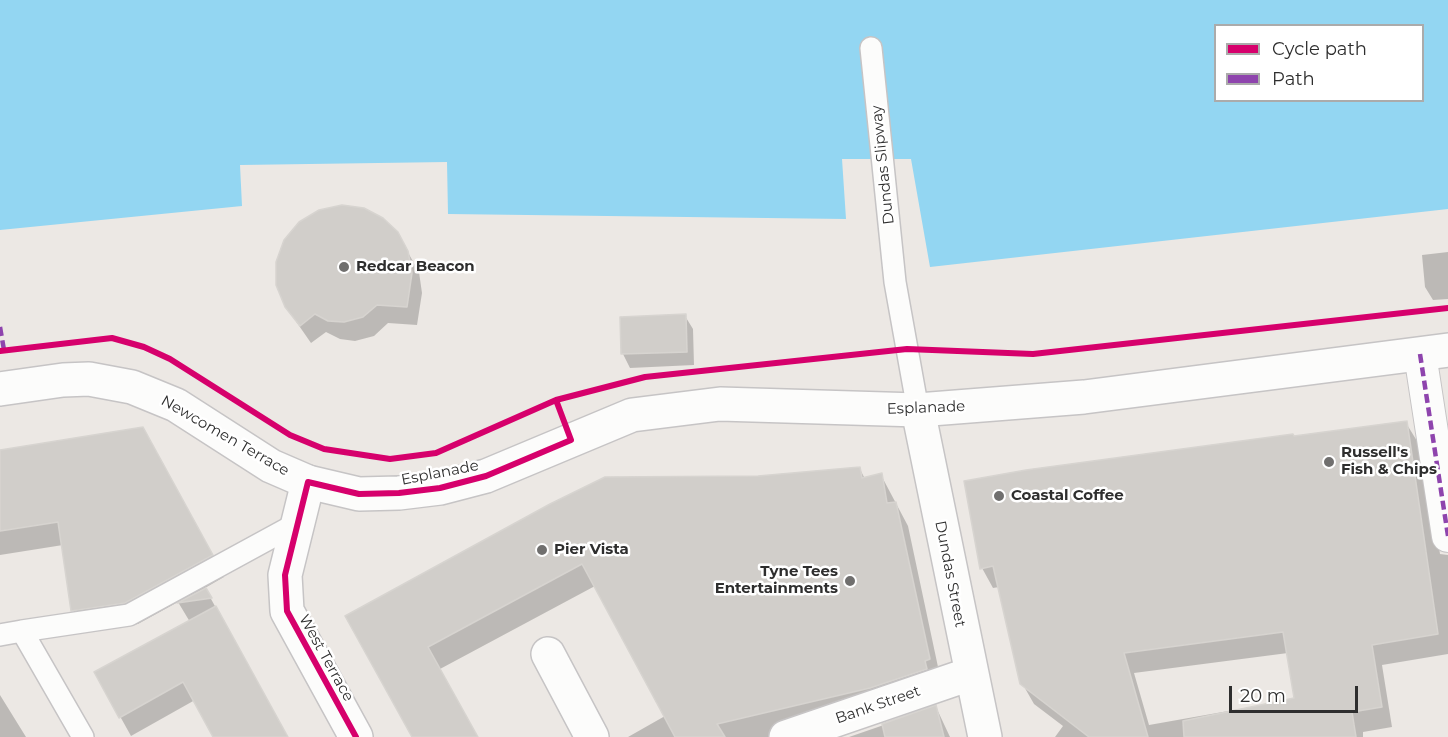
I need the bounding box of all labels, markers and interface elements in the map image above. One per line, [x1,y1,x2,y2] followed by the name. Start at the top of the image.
[1214,24,1424,102] legend
[1272,38,1367,60] text: Cycle path
[1272,68,1315,90] text: Path
[868,105,898,225] street label: Dundas Slipway
[356,258,475,276] place label: Redcar Beacon
[337,260,351,274] marker: Redcar Beacon
[158,392,292,480] street label: Newcomen Terrace
[886,398,966,418] street label: Esplanade
[1341,444,1437,479] place label: Russell's Fish & Chips
[1322,455,1336,469] marker: Russell's Fish & Chips
[400,457,480,489] street label: Esplanade
[1011,487,1124,505] place label: Coastal Coffee
[992,489,1006,503] marker: Coastal Coffee
[931,519,969,629] street label: Dundas Street
[554,541,629,559] place label: Pier Vista
[535,543,549,557] marker: Pier Vista
[715,563,838,598] place label: Tyne Tees Entertainments
[843,574,857,588] marker: Tyne Tees Entertainments
[295,611,357,705] street label: West Terrace
[1232,674,1361,712] scale bar
[833,682,923,728] street label: Bank Street
[1240,685,1286,707] text: 20 m

